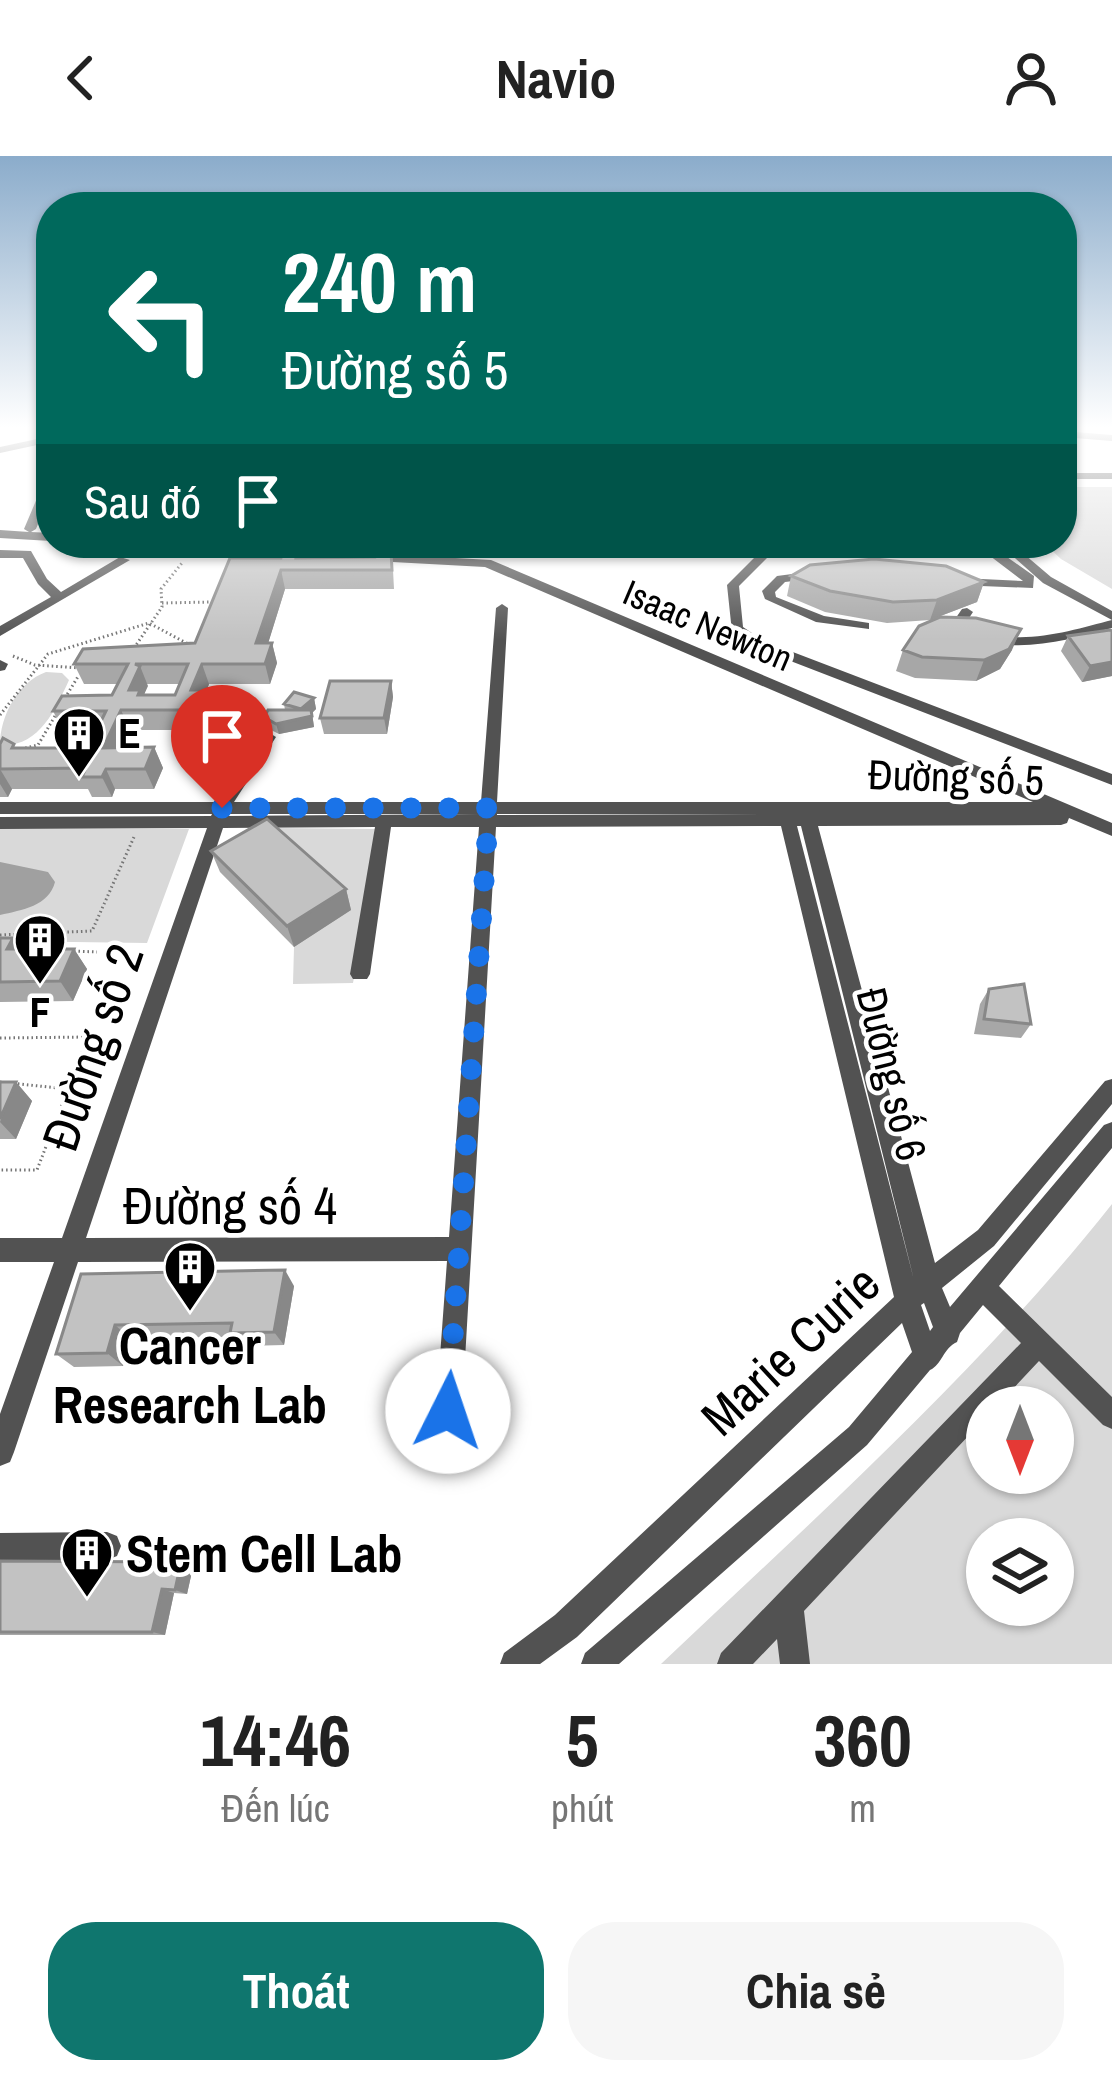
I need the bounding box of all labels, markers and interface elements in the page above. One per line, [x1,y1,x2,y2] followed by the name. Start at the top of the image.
[496,42,616,115] text: Navio
[48,45,114,111] icon: back
[998,45,1064,111] icon: person
[282,225,477,338] text: 240 m
[84,240,240,396] icon: left
[282,333,508,406] text: Đường số 5
[225,468,291,534] icon: arrive
[84,471,201,532] text: Sau đó
[616,568,800,682] street label: Isaac Newton
[171,685,273,808] pin
[189,703,255,769] icon: arrive
[51,705,107,779] building icon: E
[118,705,141,761] place label: E
[867,746,1045,808] street label: Đường số 5
[12,912,68,986] building icon: F
[25,935,159,1159] street label: Đường số 2
[844,982,940,1166] street label: Đường số 6
[29,984,51,1040] place label: F
[123,1171,337,1240] street label: Đường số 4
[162,1239,218,1313] building icon: Cancer Research Lab
[686,1249,894,1451] street label: Marie Curie
[53,1311,327,1439] place label: Cancer Research Lab
[385,1348,511,1474] position arrow
[966,1386,1074,1494] north arrow
[966,1386,1074,1626] map controls
[966,1518,1074,1626] button: layers
[126,1519,403,1588] place label: Stem Cell Lab
[59,1525,115,1599] building icon: Stem Cell Lab
[200,1691,351,1788] text: 14:46
[566,1691,599,1788] text: 5
[813,1691,912,1788] text: 360
[221,1782,330,1834] text: Đến lúc
[551,1782,613,1834] text: phút
[849,1782,876,1834] text: m
[48,1922,544,2060] button: Thoát
[568,1922,1064,2060] button: Chia sẻ

